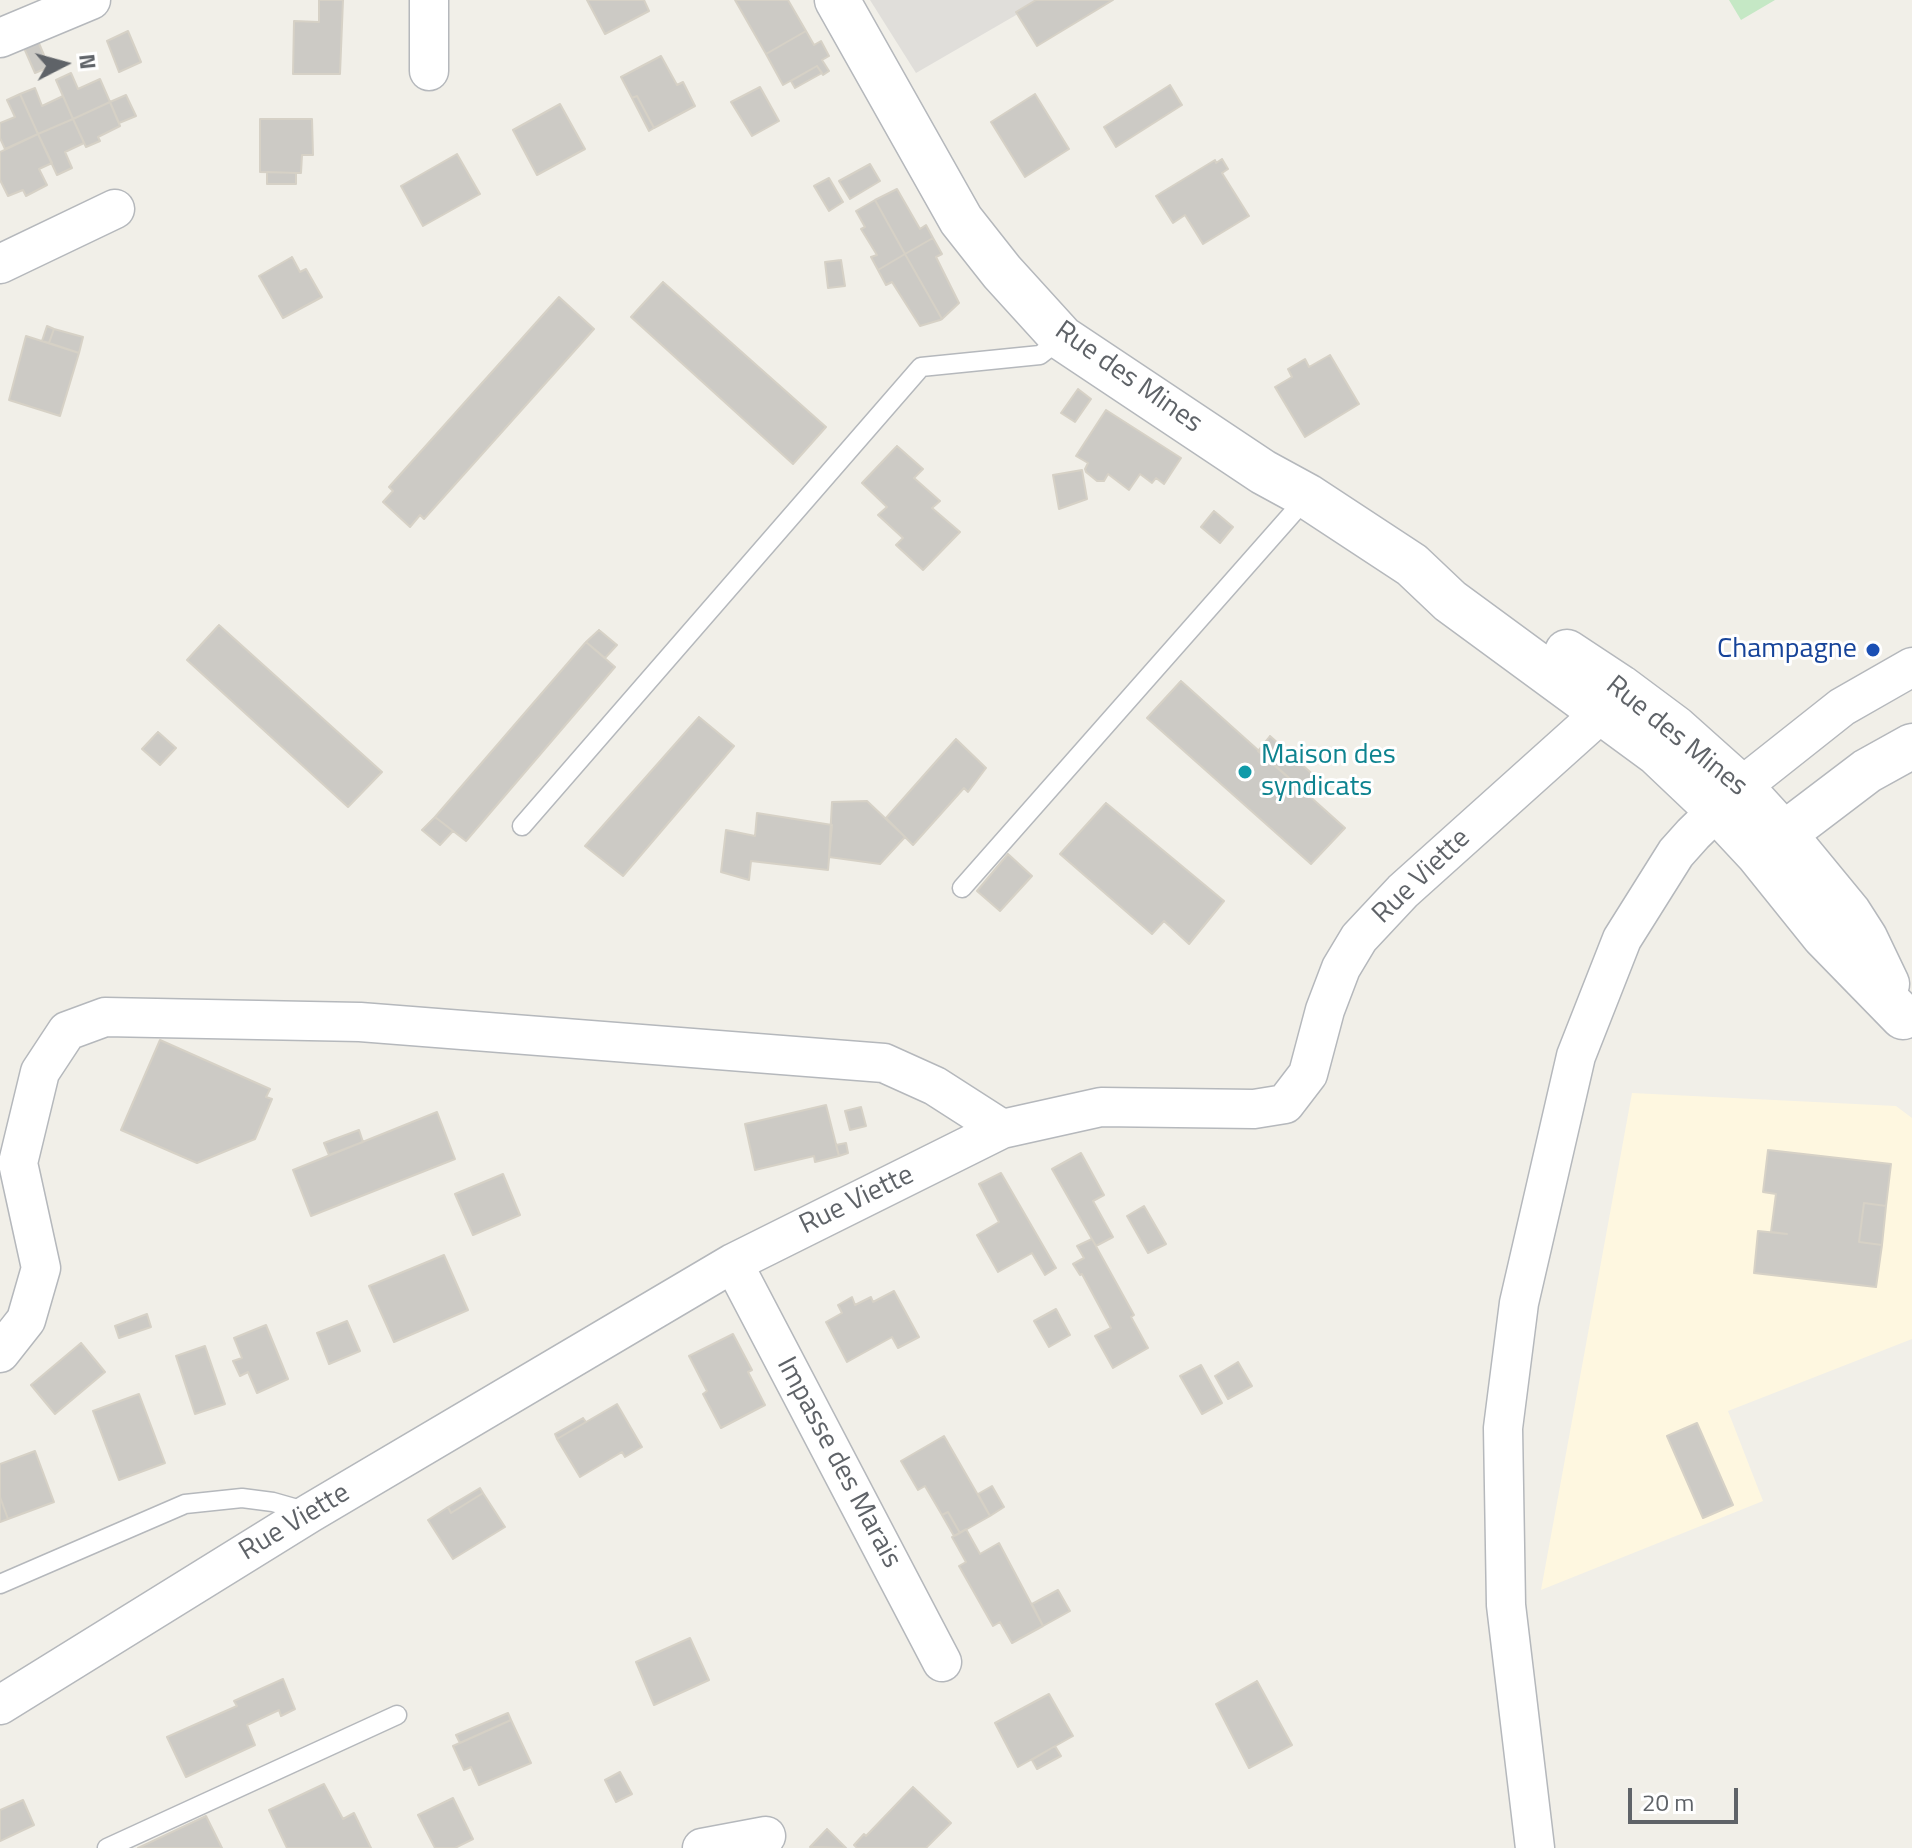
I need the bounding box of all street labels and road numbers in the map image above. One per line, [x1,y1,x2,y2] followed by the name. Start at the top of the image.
[1048,315,1208,441] street label: Rue des Mines
[1598,670,1754,804] street label: Rue des Mines
[1366,822,1478,932] street label: Rue Viette
[795,1159,919,1243] street label: Rue Viette
[768,1352,908,1574] street label: Impasse des Marais
[234,1477,356,1569] street label: Rue Viette

